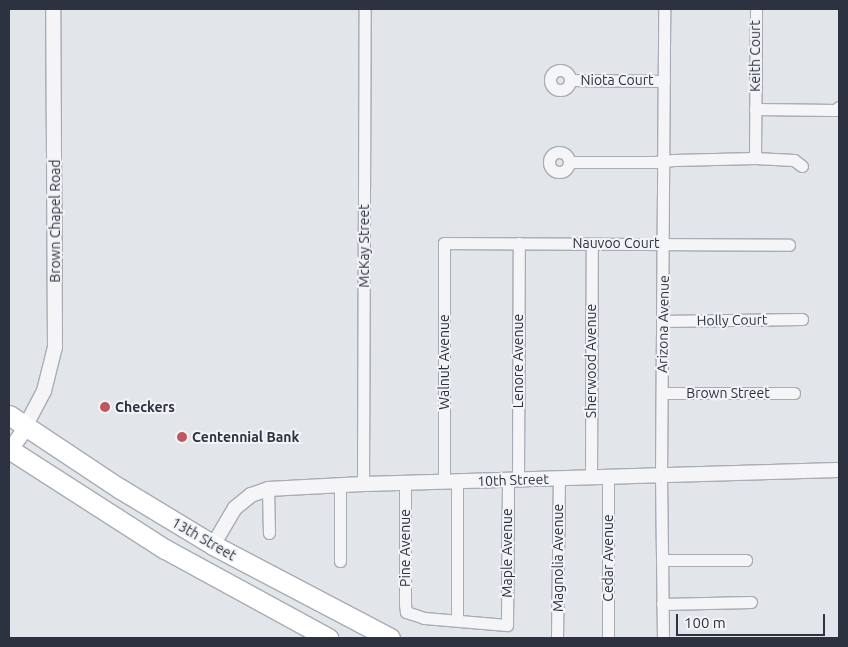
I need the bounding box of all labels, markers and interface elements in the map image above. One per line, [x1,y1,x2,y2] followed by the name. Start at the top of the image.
[747,20,763,92] street label: Keith Court
[580,72,654,88] street label: Niota Court
[47,159,63,283] street label: Brown Chapel Road
[356,204,372,288] street label: McKay Street
[572,235,660,251] street label: Nauvoo Court
[654,275,672,373] street label: Arizona Avenue
[583,304,599,418] street label: Sherwood Avenue
[696,311,768,329] street label: Holly Court
[436,314,452,410] street label: Walnut Avenue
[510,314,526,408] street label: Lenore Avenue
[686,385,770,401] street label: Brown Street
[115,399,175,415] place label: Checkers
[99,401,111,413] marker: Checkers
[192,429,299,445] place label: Centennial Bank
[176,431,188,443] marker: Centennial Bank
[477,470,549,490] street label: 10th Street
[550,504,566,612] street label: Magnolia Avenue
[499,508,515,598] street label: Maple Avenue
[397,509,413,587] street label: Pine Avenue
[169,514,239,564] street label: 13th Street
[600,514,616,602] street label: Cedar Avenue
[678,604,827,636] scale bar
[684,614,726,631] text: 100 m

